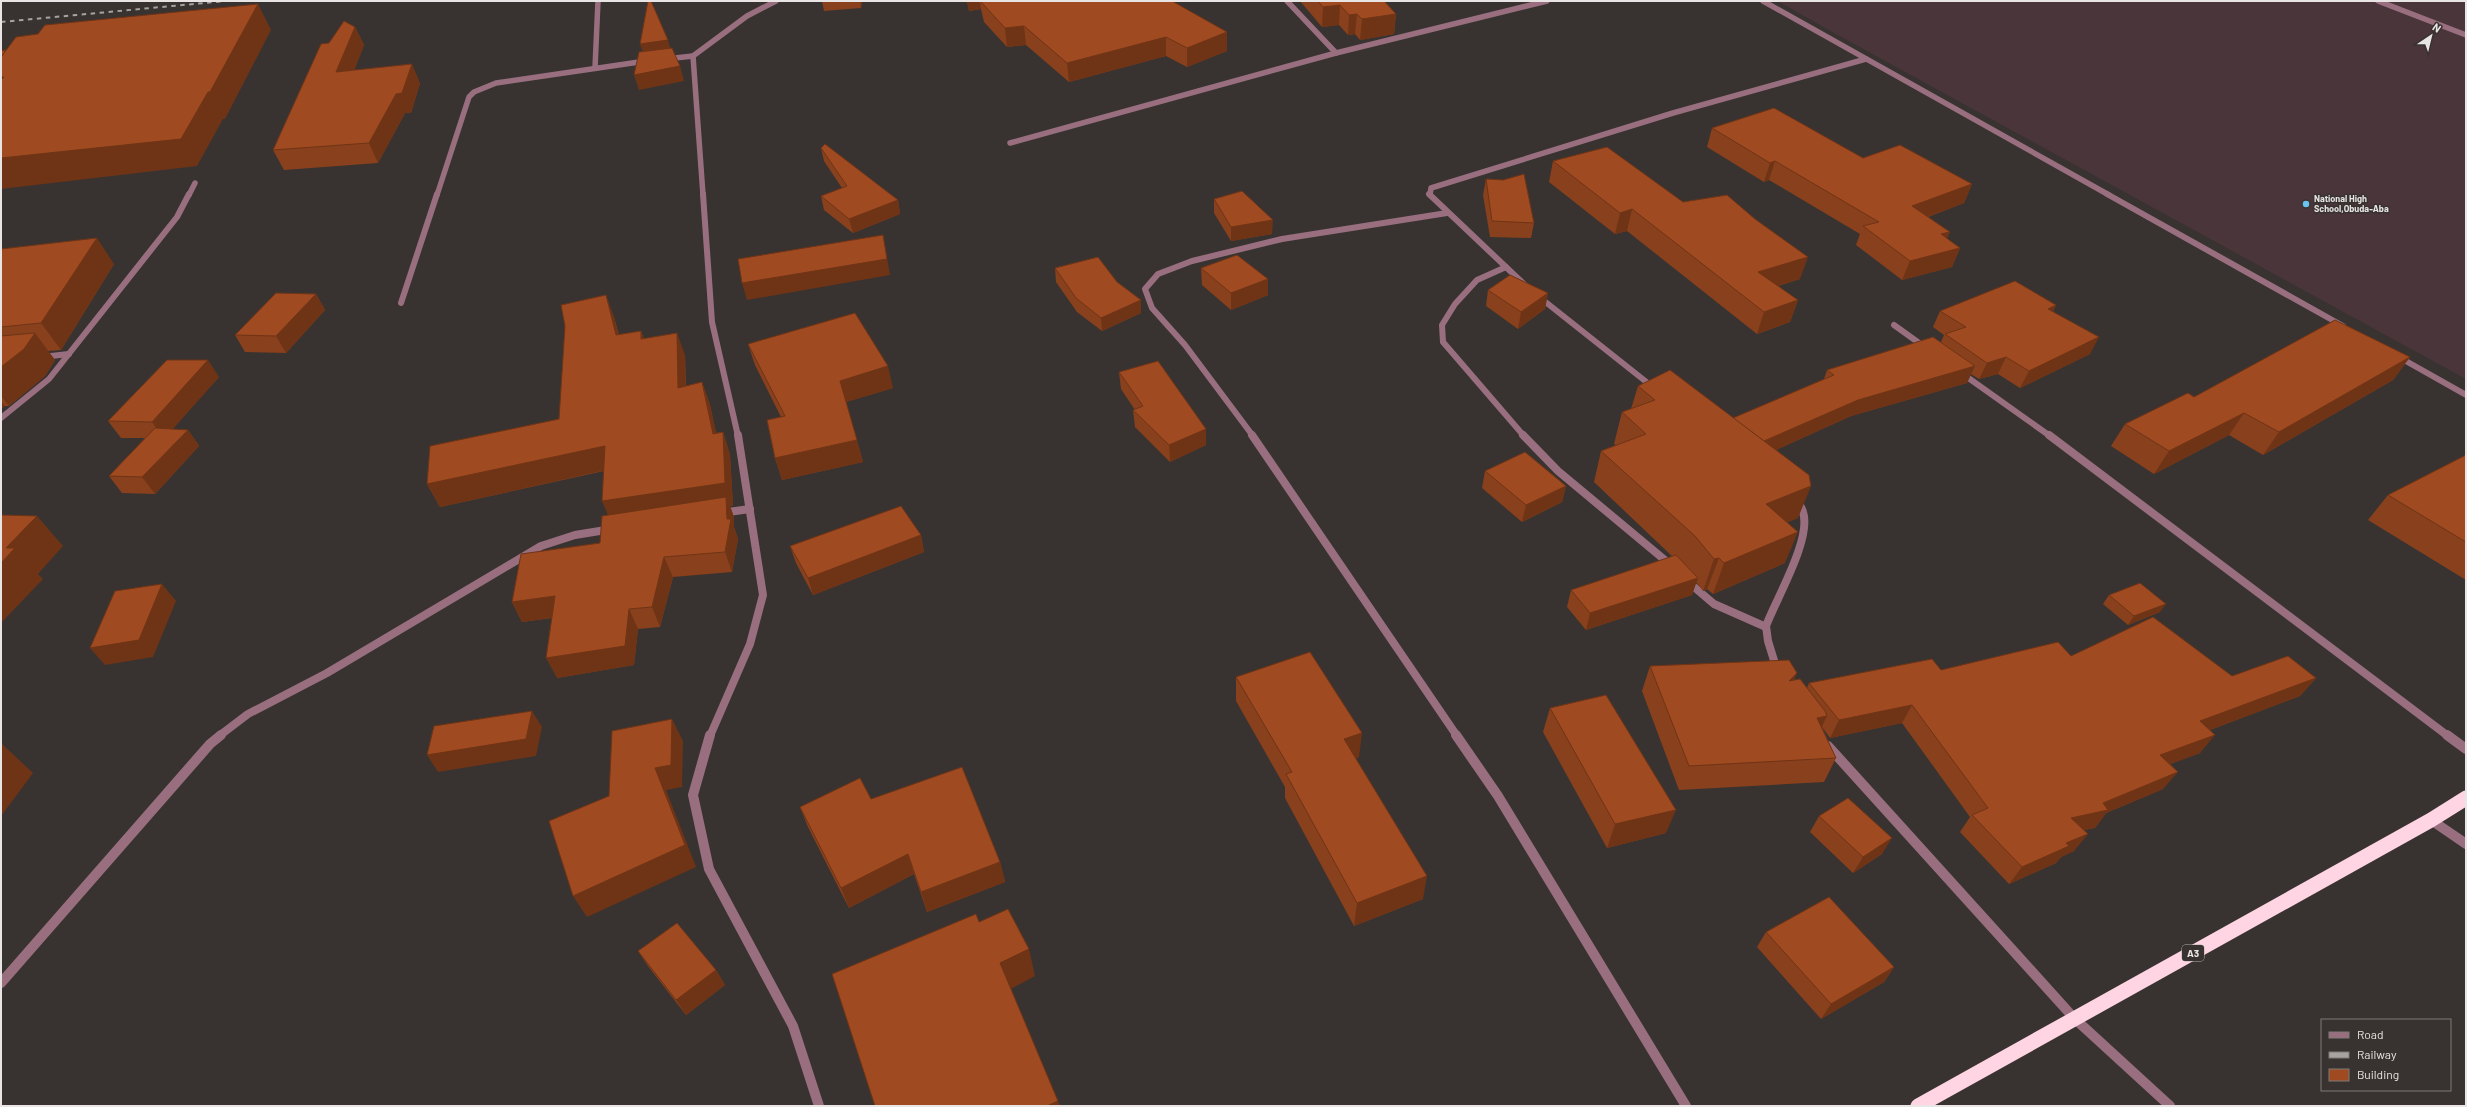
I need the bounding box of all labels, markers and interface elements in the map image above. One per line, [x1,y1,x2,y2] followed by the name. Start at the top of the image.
[2411,16,2451,56] north arrow
[2430,20,2444,35] text: N
[2314,193,2389,214] place label: National High School,Obuda-Aba
[2301,199,2311,209] marker: National High School,Obuda-Aba
[2182,945,2204,961] road number: A3
[2321,1019,2451,1091] legend
[2357,1027,2384,1041] text: Road
[2357,1047,2397,1061] text: Railway
[2357,1067,2399,1081] text: Building

